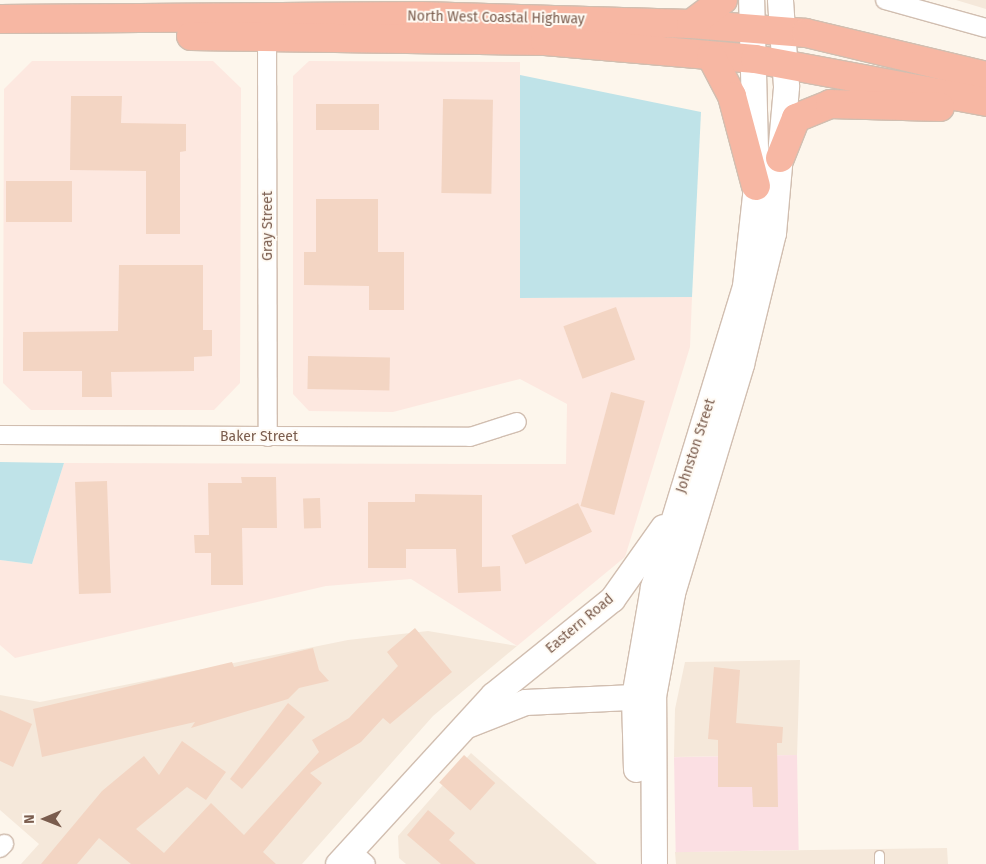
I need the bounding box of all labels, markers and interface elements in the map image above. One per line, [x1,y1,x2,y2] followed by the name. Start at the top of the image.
[407,8,585,28] street label: North West Coastal Highway
[260,191,276,261] street label: Gray Street
[673,397,719,495] street label: Johnston Street
[220,429,298,445] street label: Baker Street
[543,591,617,657] street label: Eastern Road
[20,794,70,844] north arrow
[21,814,38,824] text: N

